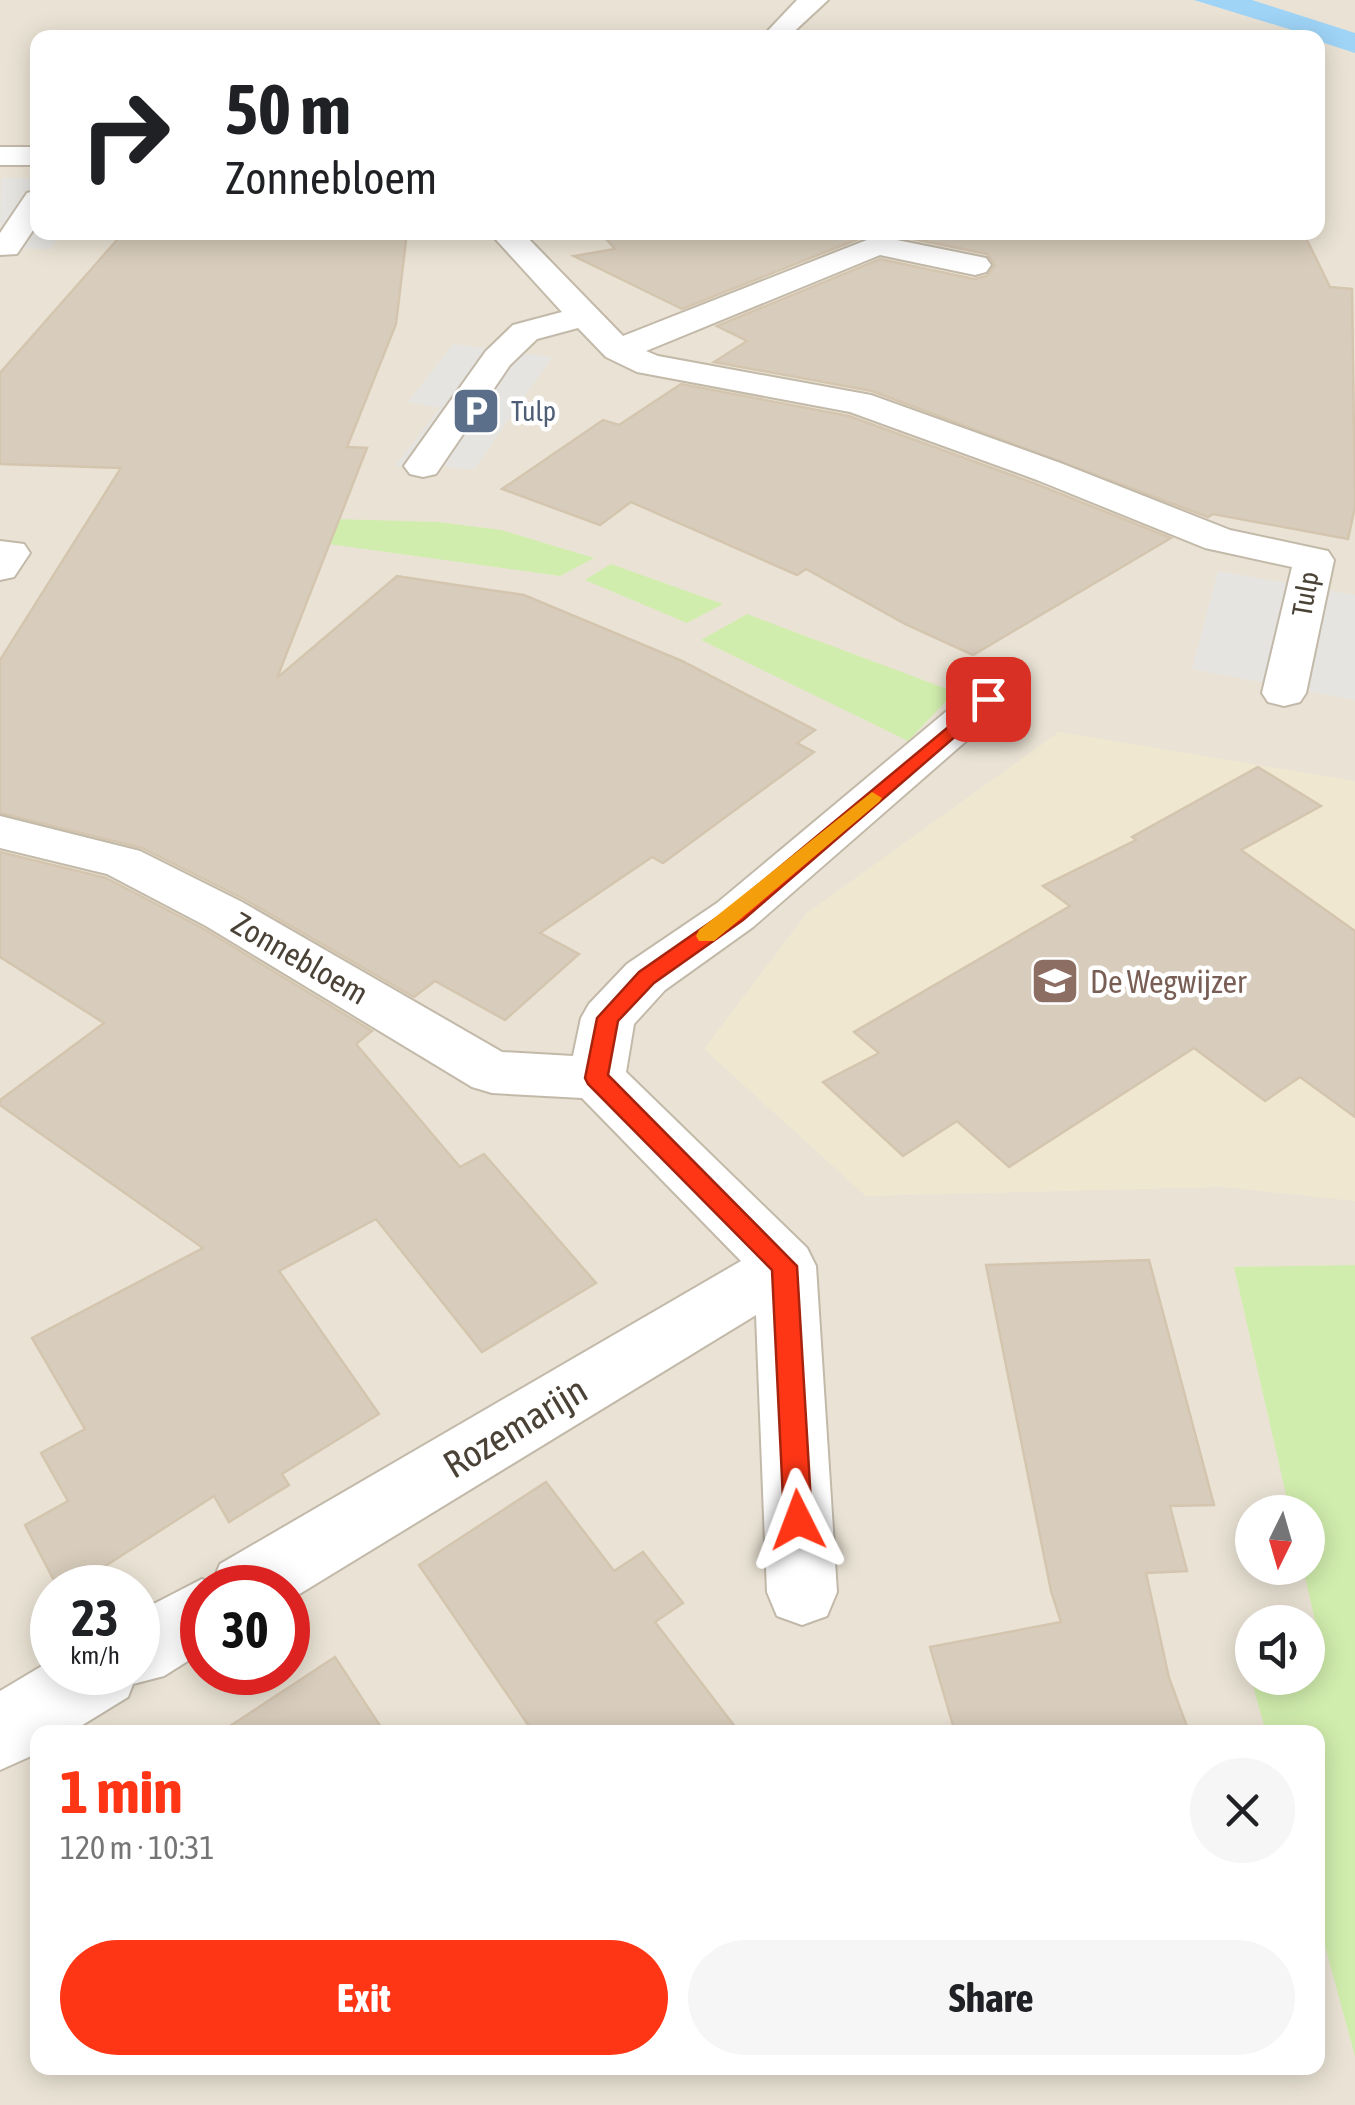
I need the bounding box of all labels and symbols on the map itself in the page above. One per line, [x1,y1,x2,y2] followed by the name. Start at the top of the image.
[450,385,502,437] parking icon: Tulp
[511,395,556,427] place label: Tulp
[1285,569,1325,619] street label: Tulp
[946,657,1031,742] pin
[225,904,375,1012] street label: Zonnebloem
[1029,955,1081,1007] school or university icon: De Wegwijzer
[1090,963,1247,1000] place label: De Wegwijzer
[436,1368,594,1486] street label: Rozemarijn
[746,1468,850,1572] position arrow
[1235,1495,1325,1585] north arrow
[180,1565,310,1695] speed limit sign: 30

